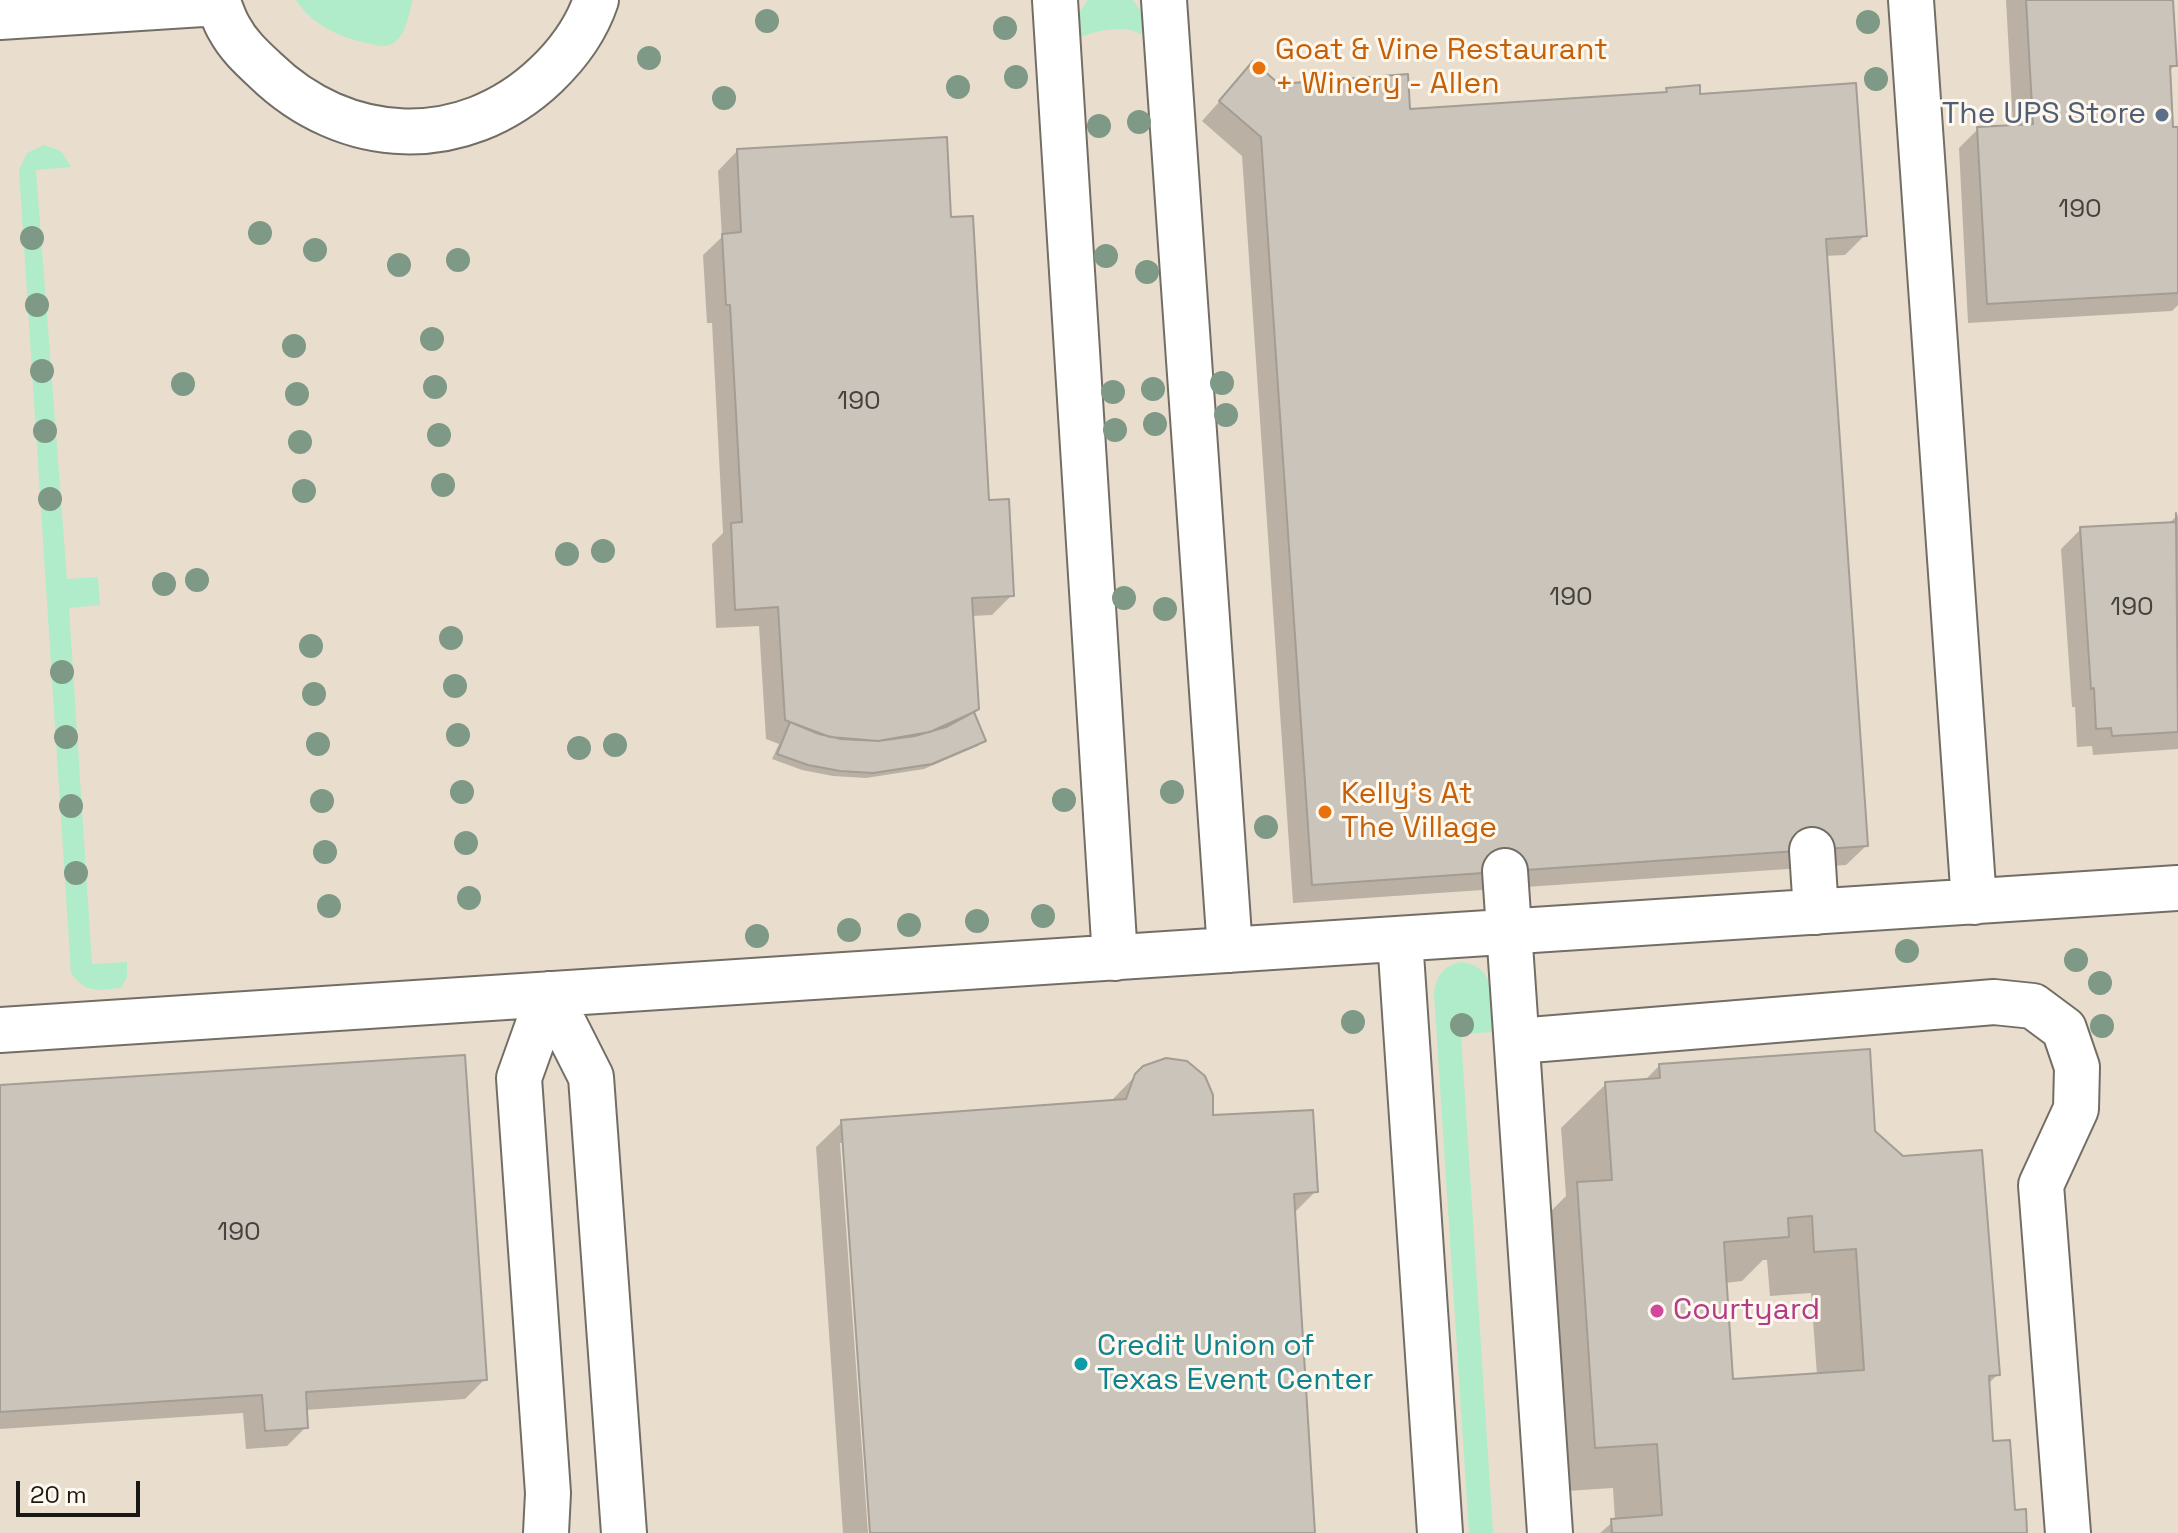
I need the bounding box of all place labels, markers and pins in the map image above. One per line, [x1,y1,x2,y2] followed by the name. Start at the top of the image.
[1275,33,1608,104] place label: Goat & Vine Restaurant + Winery - Allen
[1250,59,1268,77] marker: Goat & Vine Restaurant + Winery - Allen
[1942,97,2146,133] place label: The UPS Store
[2153,106,2171,124] marker: The UPS Store
[1341,777,1497,848] place label: Kelly's At The Village
[1316,803,1334,821] marker: Kelly's At The Village
[1673,1293,1820,1329] place label: Courtyard
[1648,1302,1666,1320] marker: Courtyard
[1097,1329,1373,1400] place label: Credit Union of Texas Event Center
[1072,1355,1090,1373] marker: Credit Union of Texas Event Center

